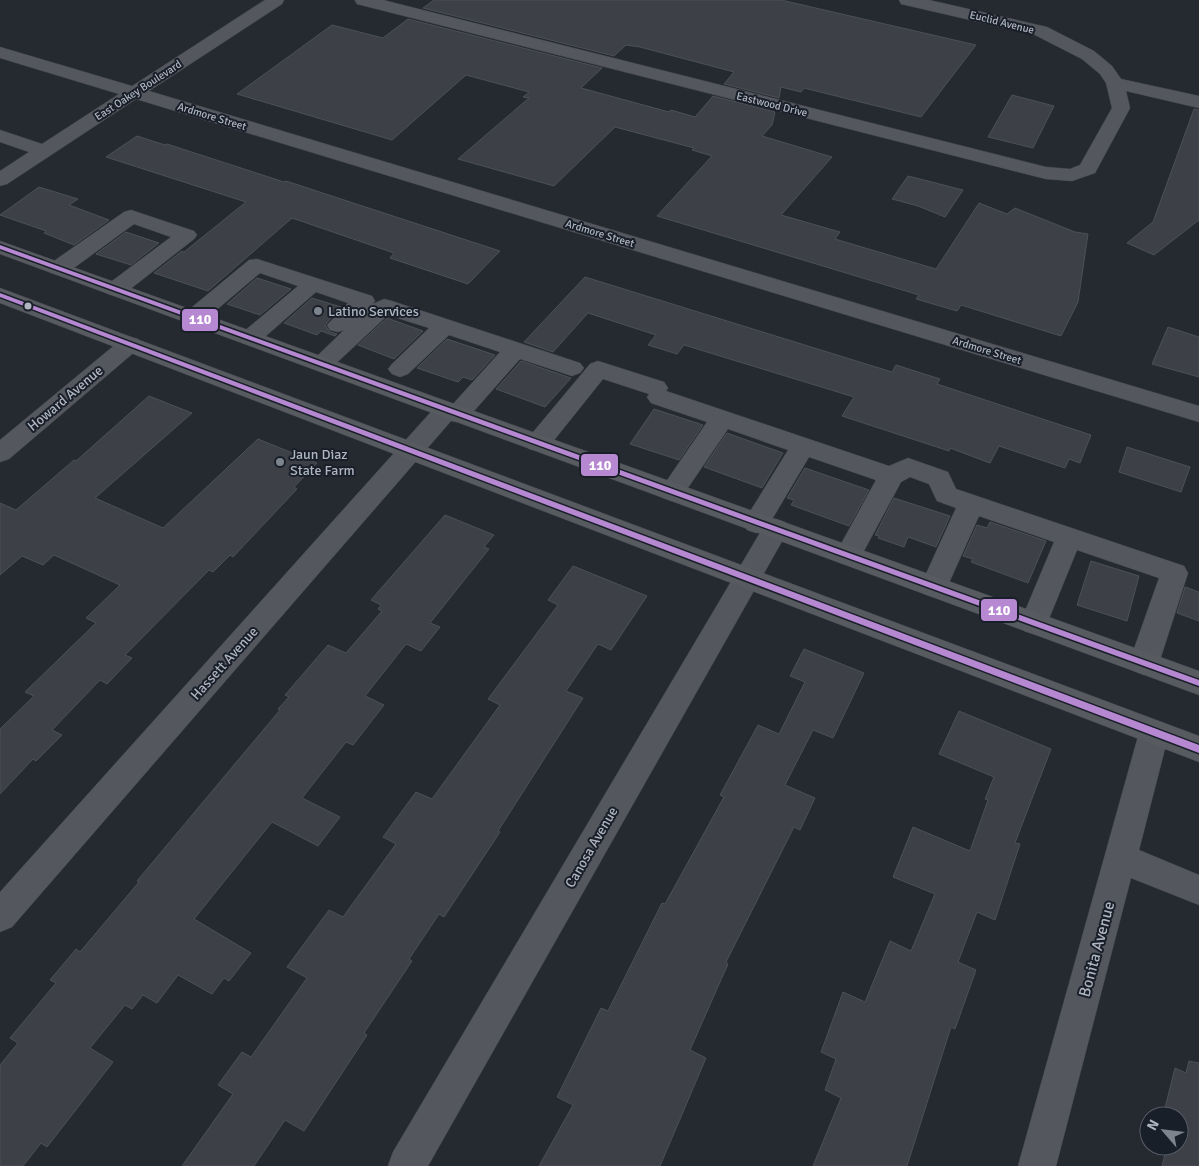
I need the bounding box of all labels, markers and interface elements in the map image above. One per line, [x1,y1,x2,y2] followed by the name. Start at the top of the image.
[968,8,1036,37] street label: Euclid Avenue
[92,57,184,123] street label: East Oakey Boulevard
[735,89,809,120] street label: Eastwood Drive
[176,100,248,133] street label: Ardmore Street
[564,217,636,250] street label: Ardmore Street
[23,301,33,311] unlabelled marker
[328,303,419,320] place label: Latino Services
[312,305,324,317] marker: Latino Services
[181,308,219,332] line badge: 110
[189,311,212,328] text: 110
[951,334,1023,367] street label: Ardmore Street
[24,362,106,435] street label: Howard Avenue
[290,446,355,479] place label: Jaun Diaz State Farm
[580,453,619,477] line badge: 110
[274,456,286,468] marker: Jaun Diaz State Farm
[589,457,612,474] text: 110
[980,598,1018,622] line badge: 110
[988,602,1011,619] text: 110
[187,623,262,703] street label: Hassett Avenue
[561,804,621,891] street label: Canosa Avenue
[1075,899,1119,999] street label: Bonita Avenue
[1139,1106,1189,1156] north arrow
[1143,1117,1163,1133] text: N

